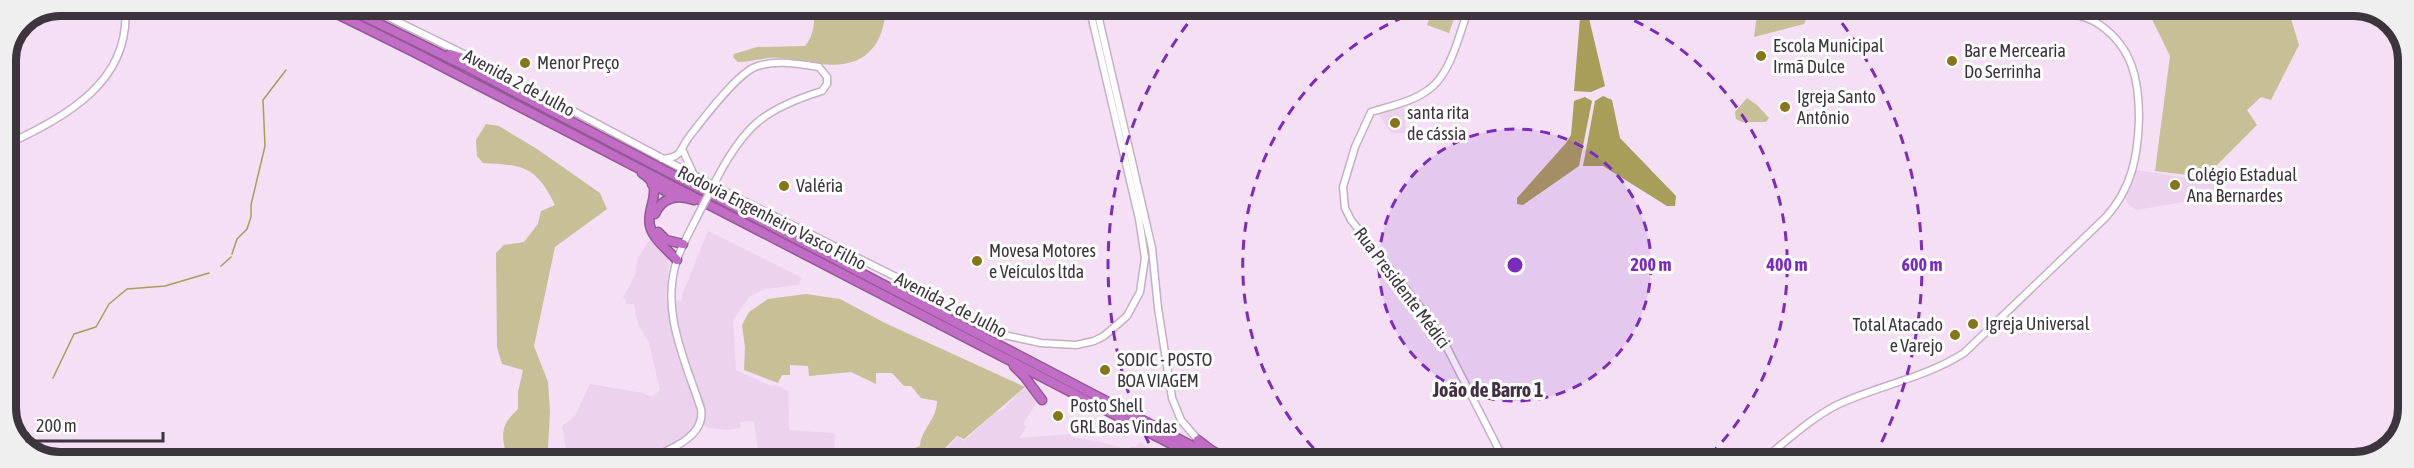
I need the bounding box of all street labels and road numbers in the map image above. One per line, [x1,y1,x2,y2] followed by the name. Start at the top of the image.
[460,44,578,121] street label: Avenida 2 de Julho
[675,161,870,274] street label: Rodovia Engenheiro Vasco Filho
[1350,223,1455,352] street label: Rua Presidente Médici
[892,267,1011,342] street label: Avenida 2 de Julho

